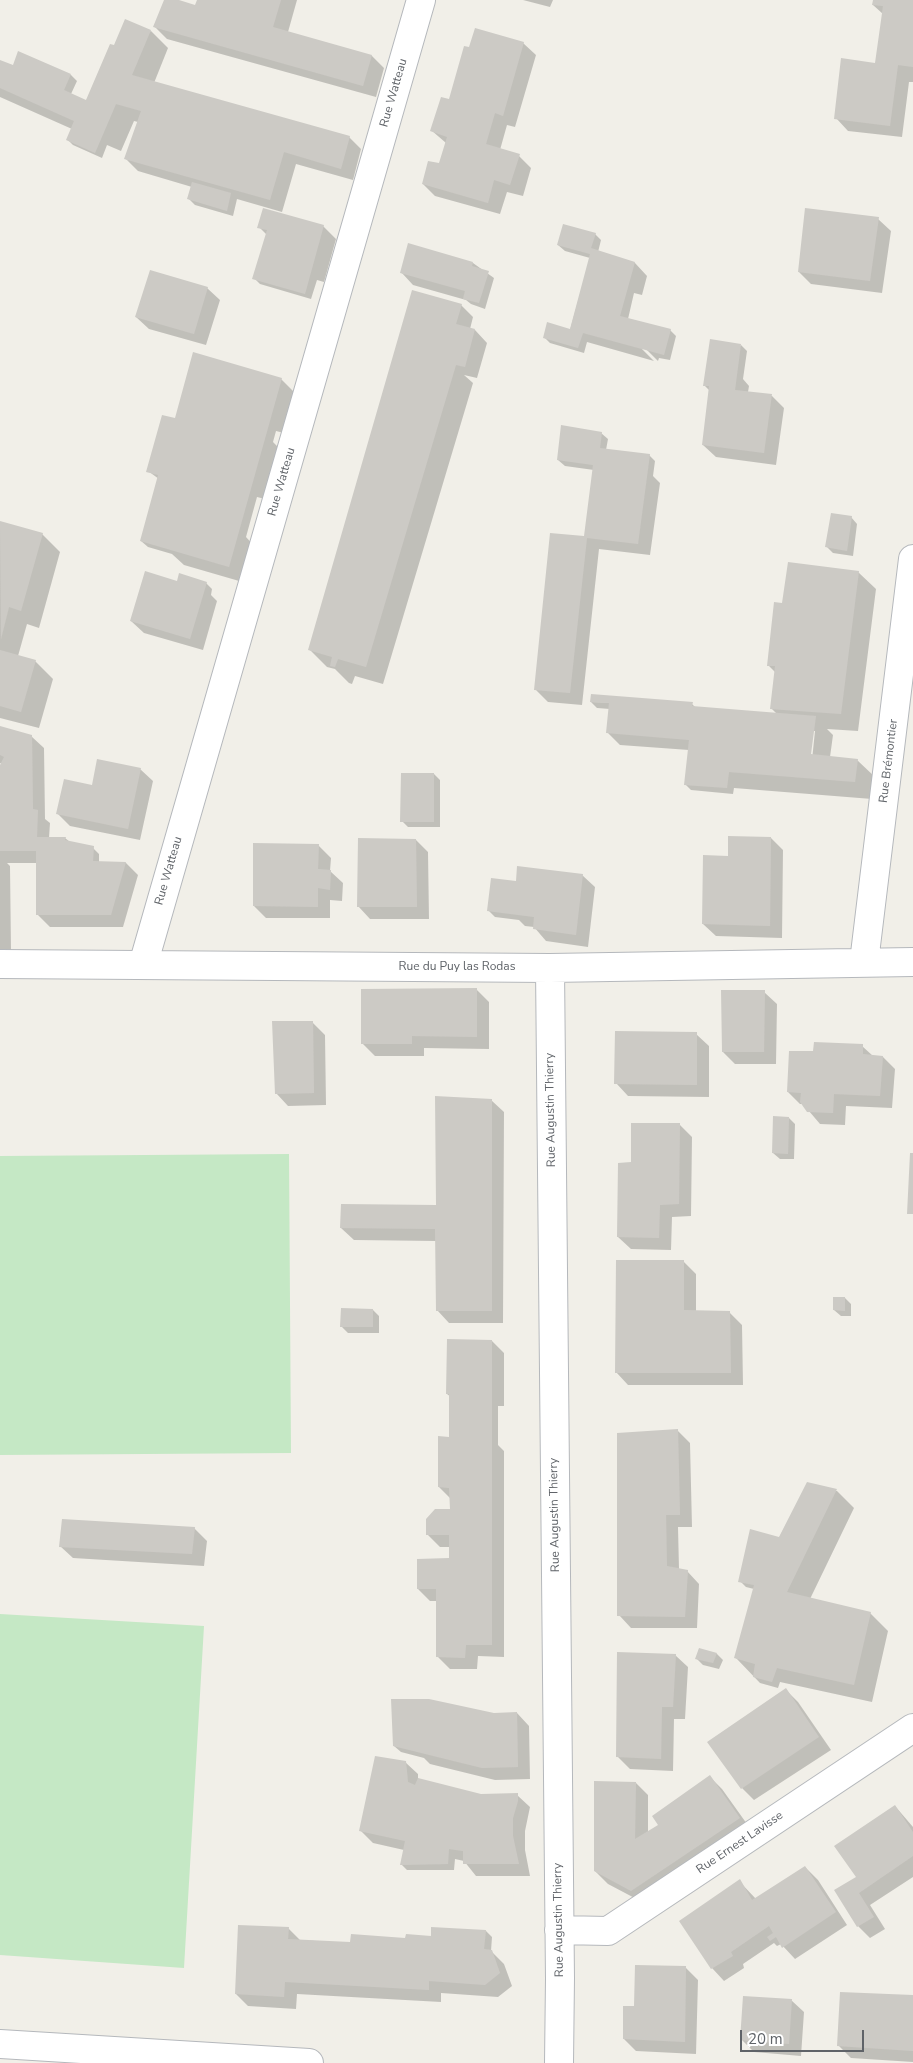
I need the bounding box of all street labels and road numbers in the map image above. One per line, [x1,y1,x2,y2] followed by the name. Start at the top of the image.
[377,57,411,129] street label: Rue Watteau
[265,446,299,518] street label: Rue Watteau
[877,718,901,804] street label: Rue Brémontier
[152,835,186,907] street label: Rue Watteau
[398,960,516,974] street label: Rue du Puy las Rodas
[543,1053,559,1167] street label: Rue Augustin Thierry
[547,1458,563,1572] street label: Rue Augustin Thierry
[694,1809,786,1877] street label: Rue Ernest Lavisse
[551,1863,567,1977] street label: Rue Augustin Thierry

